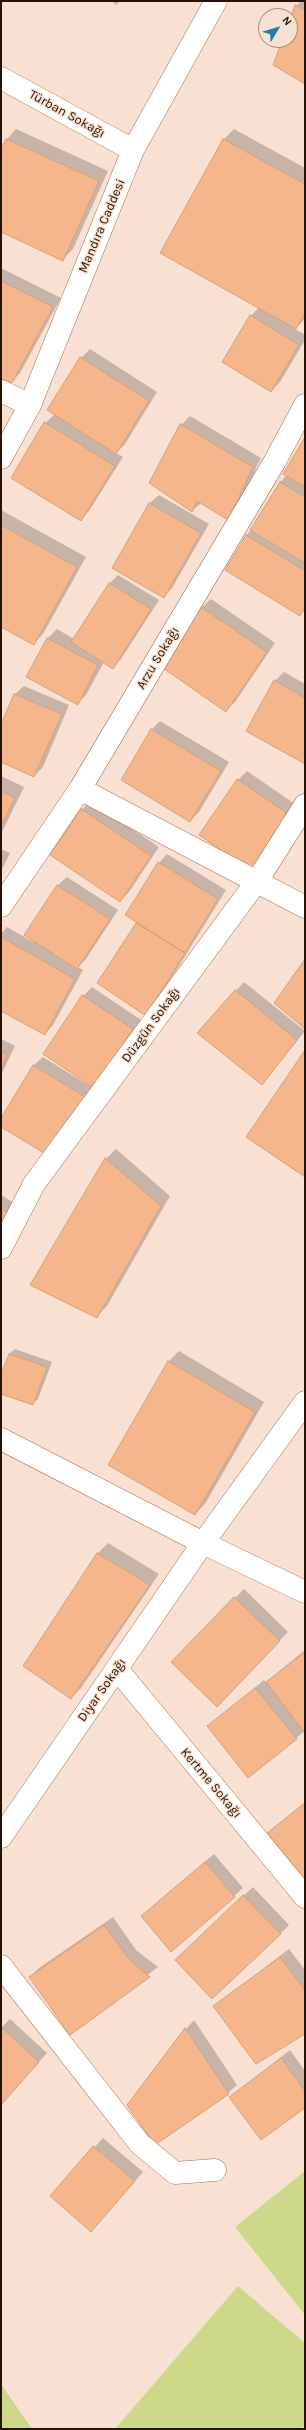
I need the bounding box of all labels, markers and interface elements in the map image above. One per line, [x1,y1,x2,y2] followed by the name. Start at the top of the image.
[258,8,298,48] north arrow
[280,14,295,28] text: N
[26,87,108,141] street label: Türban Sokağı
[75,177,129,275] street label: Mandıra Caddesi
[133,624,183,692] street label: Arzu Sokağı
[118,984,184,1066] street label: Düzgün Sokağı
[74,1655,130,1725] street label: Diyar Sokağı
[177,1745,245,1821] street label: Kertme Sokağı

